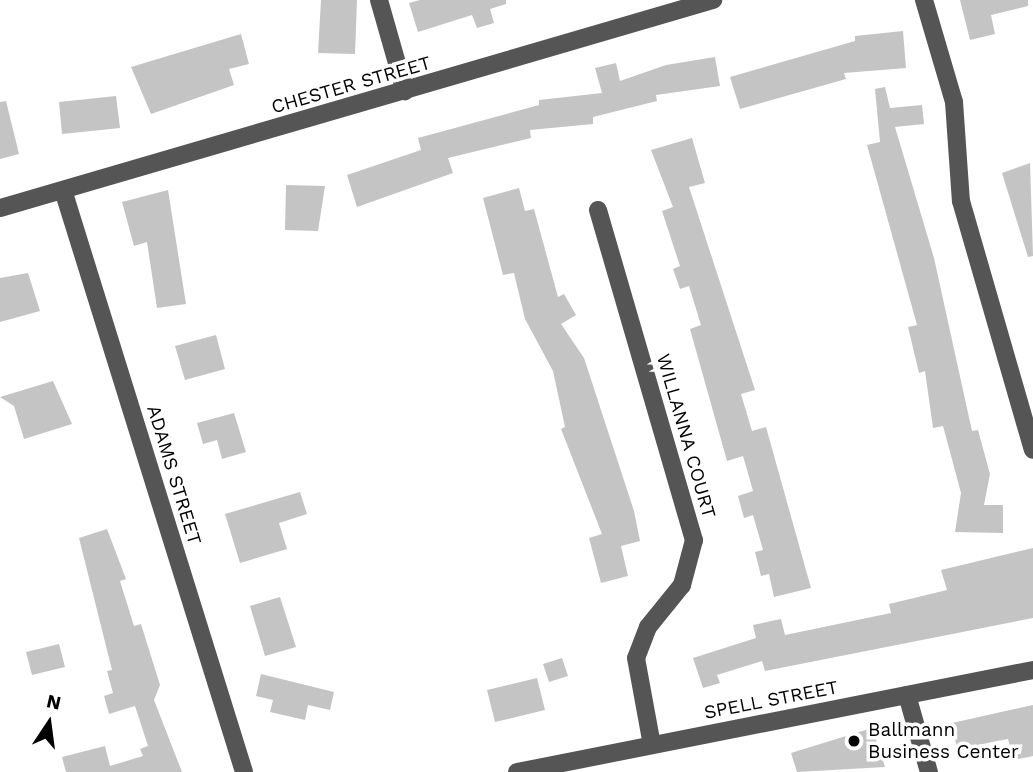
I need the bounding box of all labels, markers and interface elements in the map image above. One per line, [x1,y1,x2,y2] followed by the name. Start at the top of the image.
[269,51,433,119] street label: CHESTER STREET
[652,351,720,521] street label: WILLANNA COURT
[142,402,206,548] street label: ADAMS STREET
[702,676,840,724] street label: SPELL STREET
[14,688,84,758] north arrow
[44,689,63,715] text: N
[868,719,1019,763] place label: Ballmann Business Center
[846,733,862,749] marker: Ballmann Business Center

